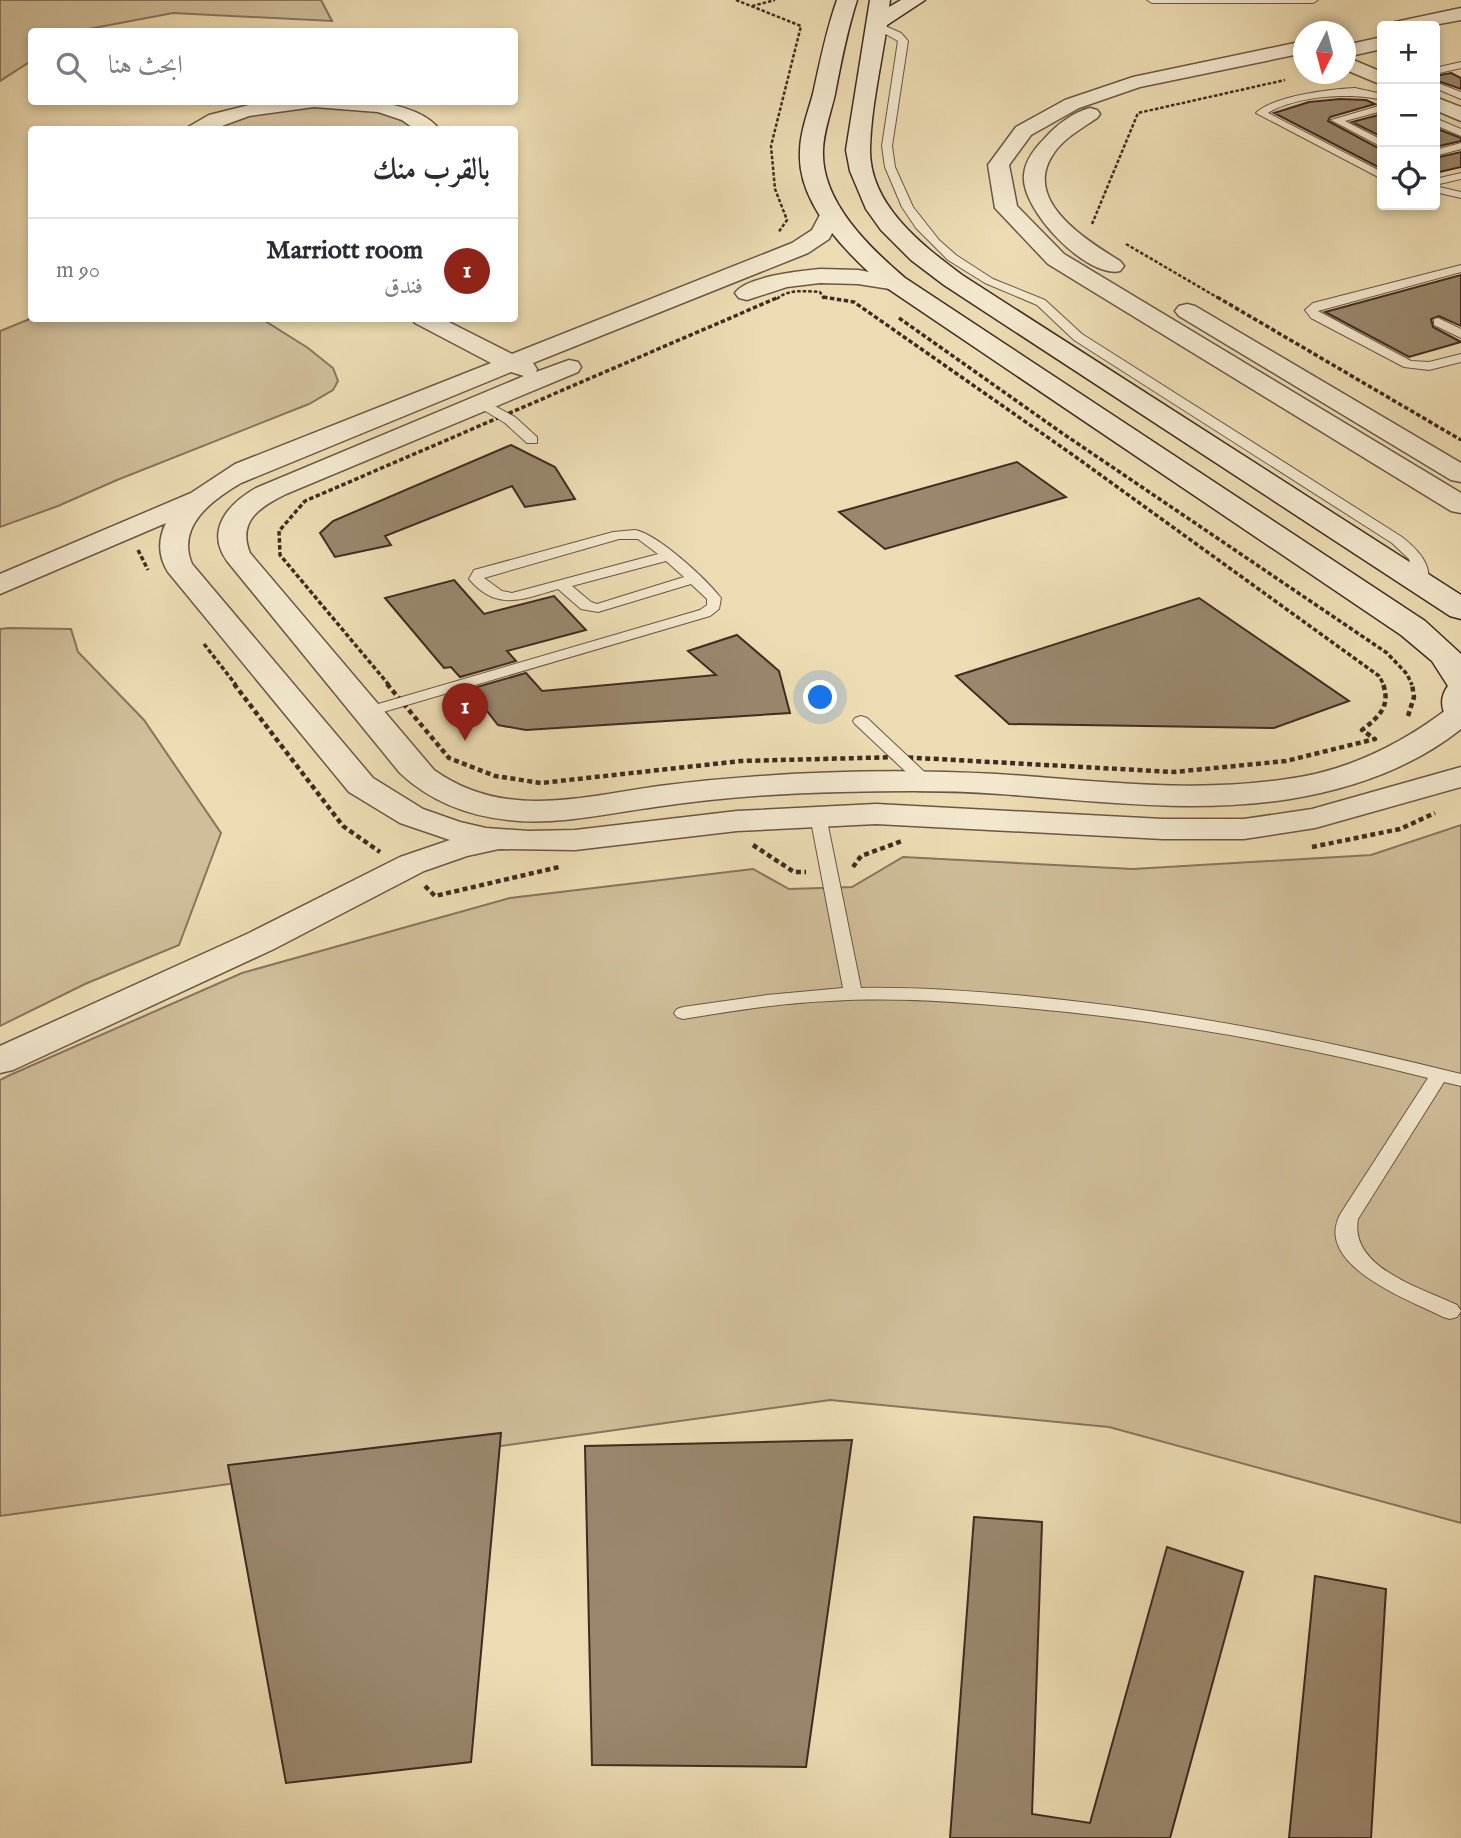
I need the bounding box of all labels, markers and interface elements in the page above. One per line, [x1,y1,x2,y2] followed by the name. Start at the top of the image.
[1293,21,1356,84] north arrow
[1377,21,1440,210] map controls
[1377,21,1440,84] button: +
[28,28,518,105] search box
[52,48,90,86] icon: search
[108,49,183,82] text: ابحث هنا
[1377,84,1440,147] button: −
[1377,147,1440,210] button: locate
[373,152,490,190] text: بالقرب منك
[266,234,423,267] text: Marriott room
[56,256,100,285] text: 90 m
[463,256,471,285] text: 1
[384,272,423,301] text: فندق
[803,680,837,714] your location
[442,683,488,741] pin: 1

